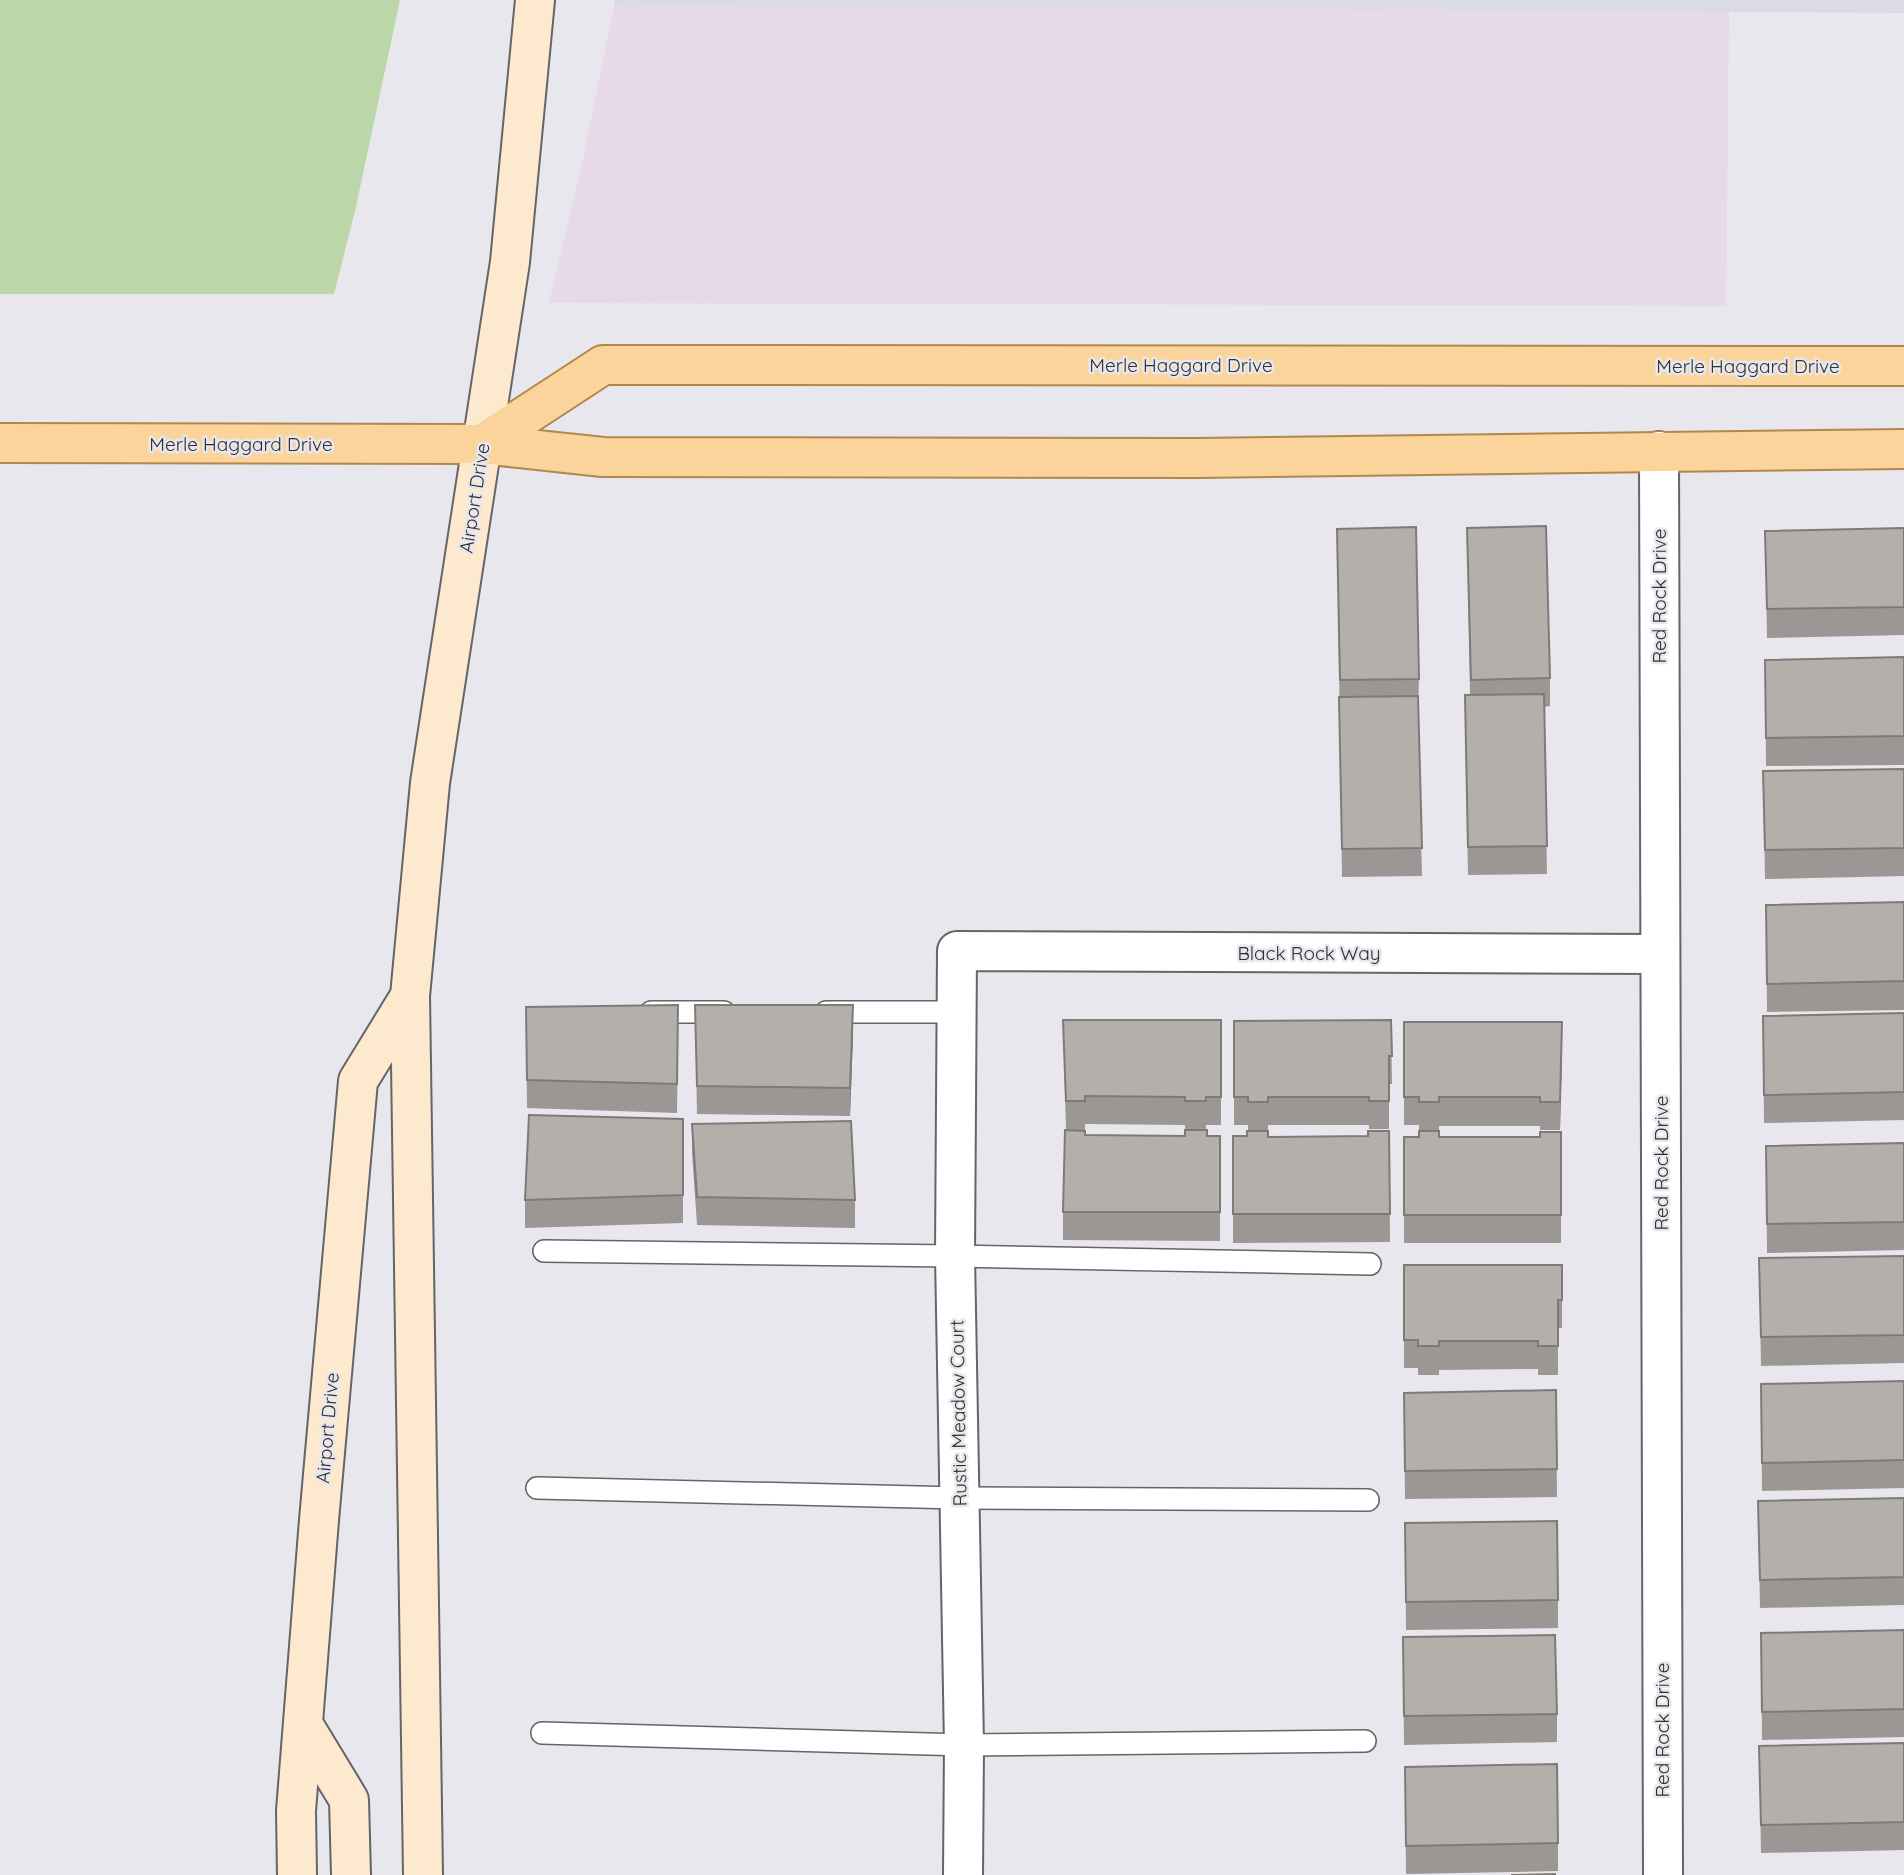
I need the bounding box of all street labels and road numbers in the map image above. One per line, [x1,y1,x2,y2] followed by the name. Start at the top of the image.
[1089,353,1273,377] street label: Merle Haggard Drive
[1656,354,1840,378] street label: Merle Haggard Drive
[149,432,333,456] street label: Merle Haggard Drive
[453,441,495,555] street label: Airport Drive
[1647,528,1671,664] street label: Red Rock Drive
[1237,941,1381,965] street label: Black Rock Way
[1649,1095,1673,1231] street label: Red Rock Drive
[944,1319,972,1507] street label: Rustic Meadow Court
[310,1371,344,1485] street label: Airport Drive
[1650,1662,1674,1798] street label: Red Rock Drive

